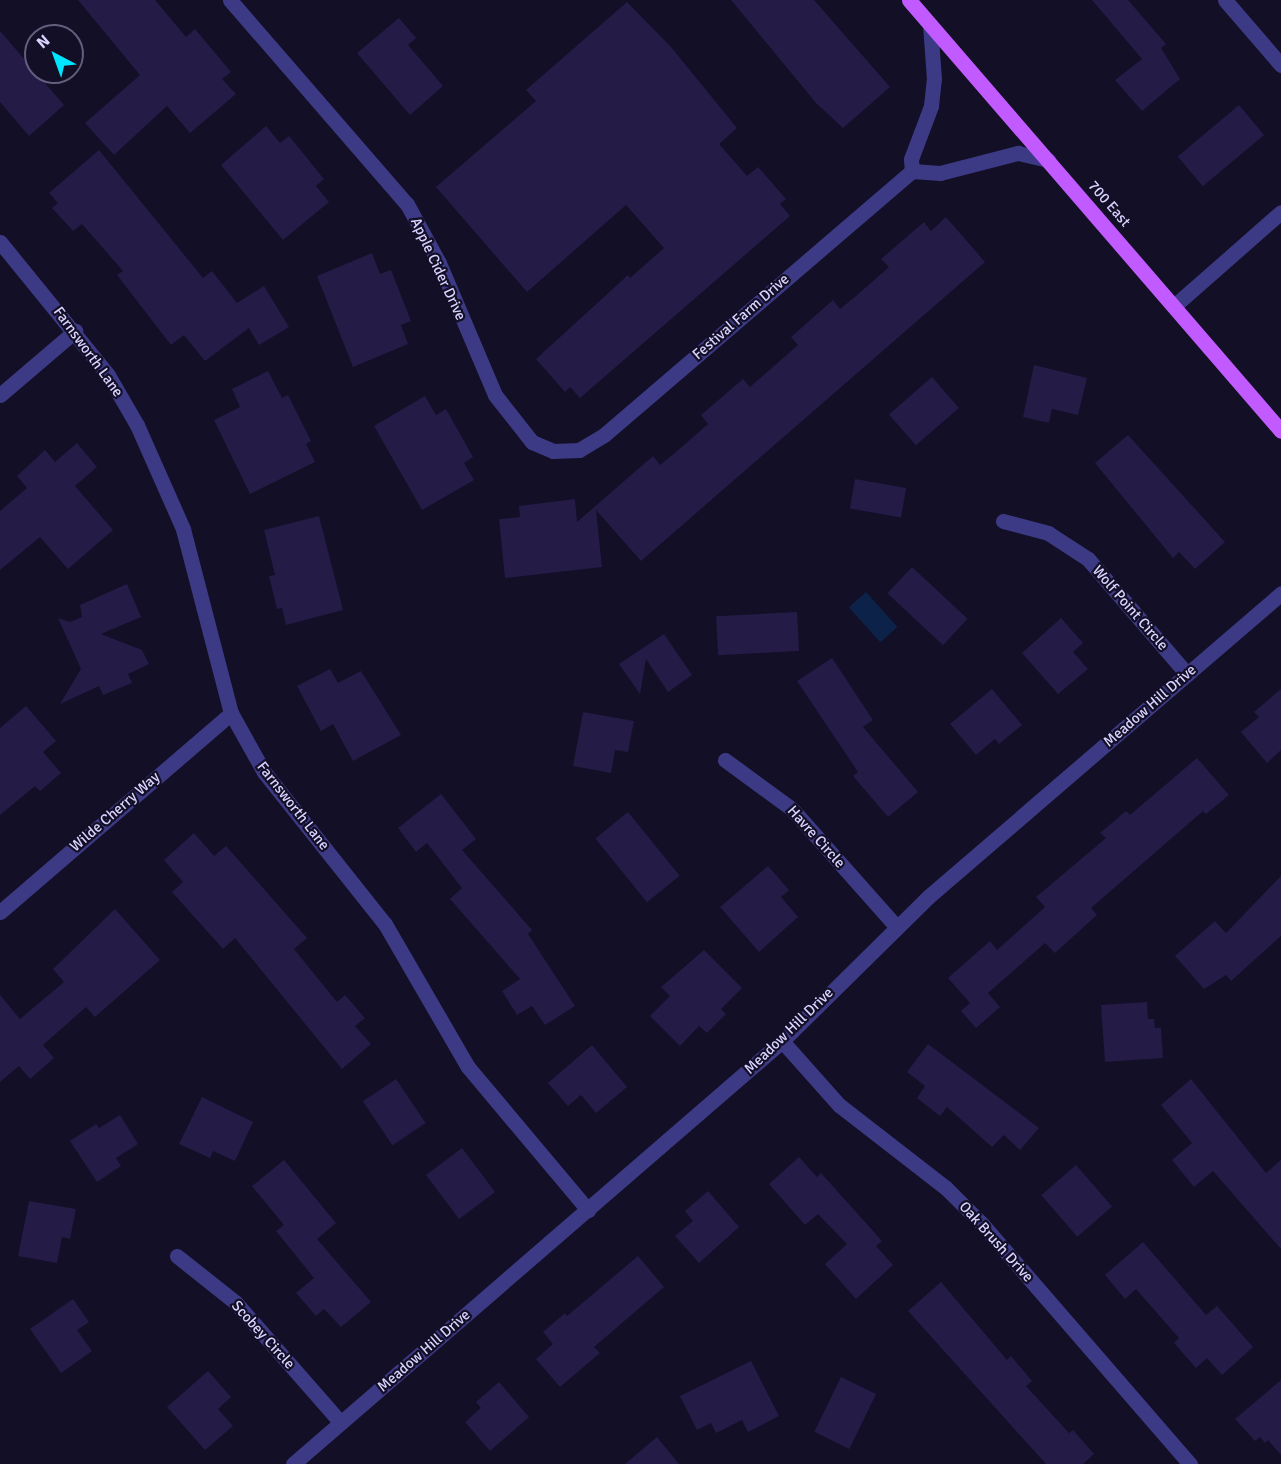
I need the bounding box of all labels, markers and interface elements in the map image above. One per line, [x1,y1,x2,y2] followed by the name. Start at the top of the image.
[24,24,84,84] north arrow
[33,31,54,53] text: N
[1084,177,1134,231] street label: 700 East
[406,215,470,323] street label: Apple Cider Drive
[689,270,793,364] street label: Festival Farm Drive
[49,303,127,401] street label: Farnsworth Lane
[1088,562,1172,654] street label: Wolf Point Circle
[1100,661,1200,751] street label: Meadow Hill Drive
[253,758,333,854] street label: Farnsworth Lane
[66,768,164,856] street label: Wilde Cherry Way
[783,802,849,872] street label: Havre Circle
[741,984,837,1078] street label: Meadow Hill Drive
[955,1198,1037,1286] street label: Oak Brush Drive
[228,1297,298,1373] street label: Scobey Circle
[374,1306,474,1396] street label: Meadow Hill Drive

